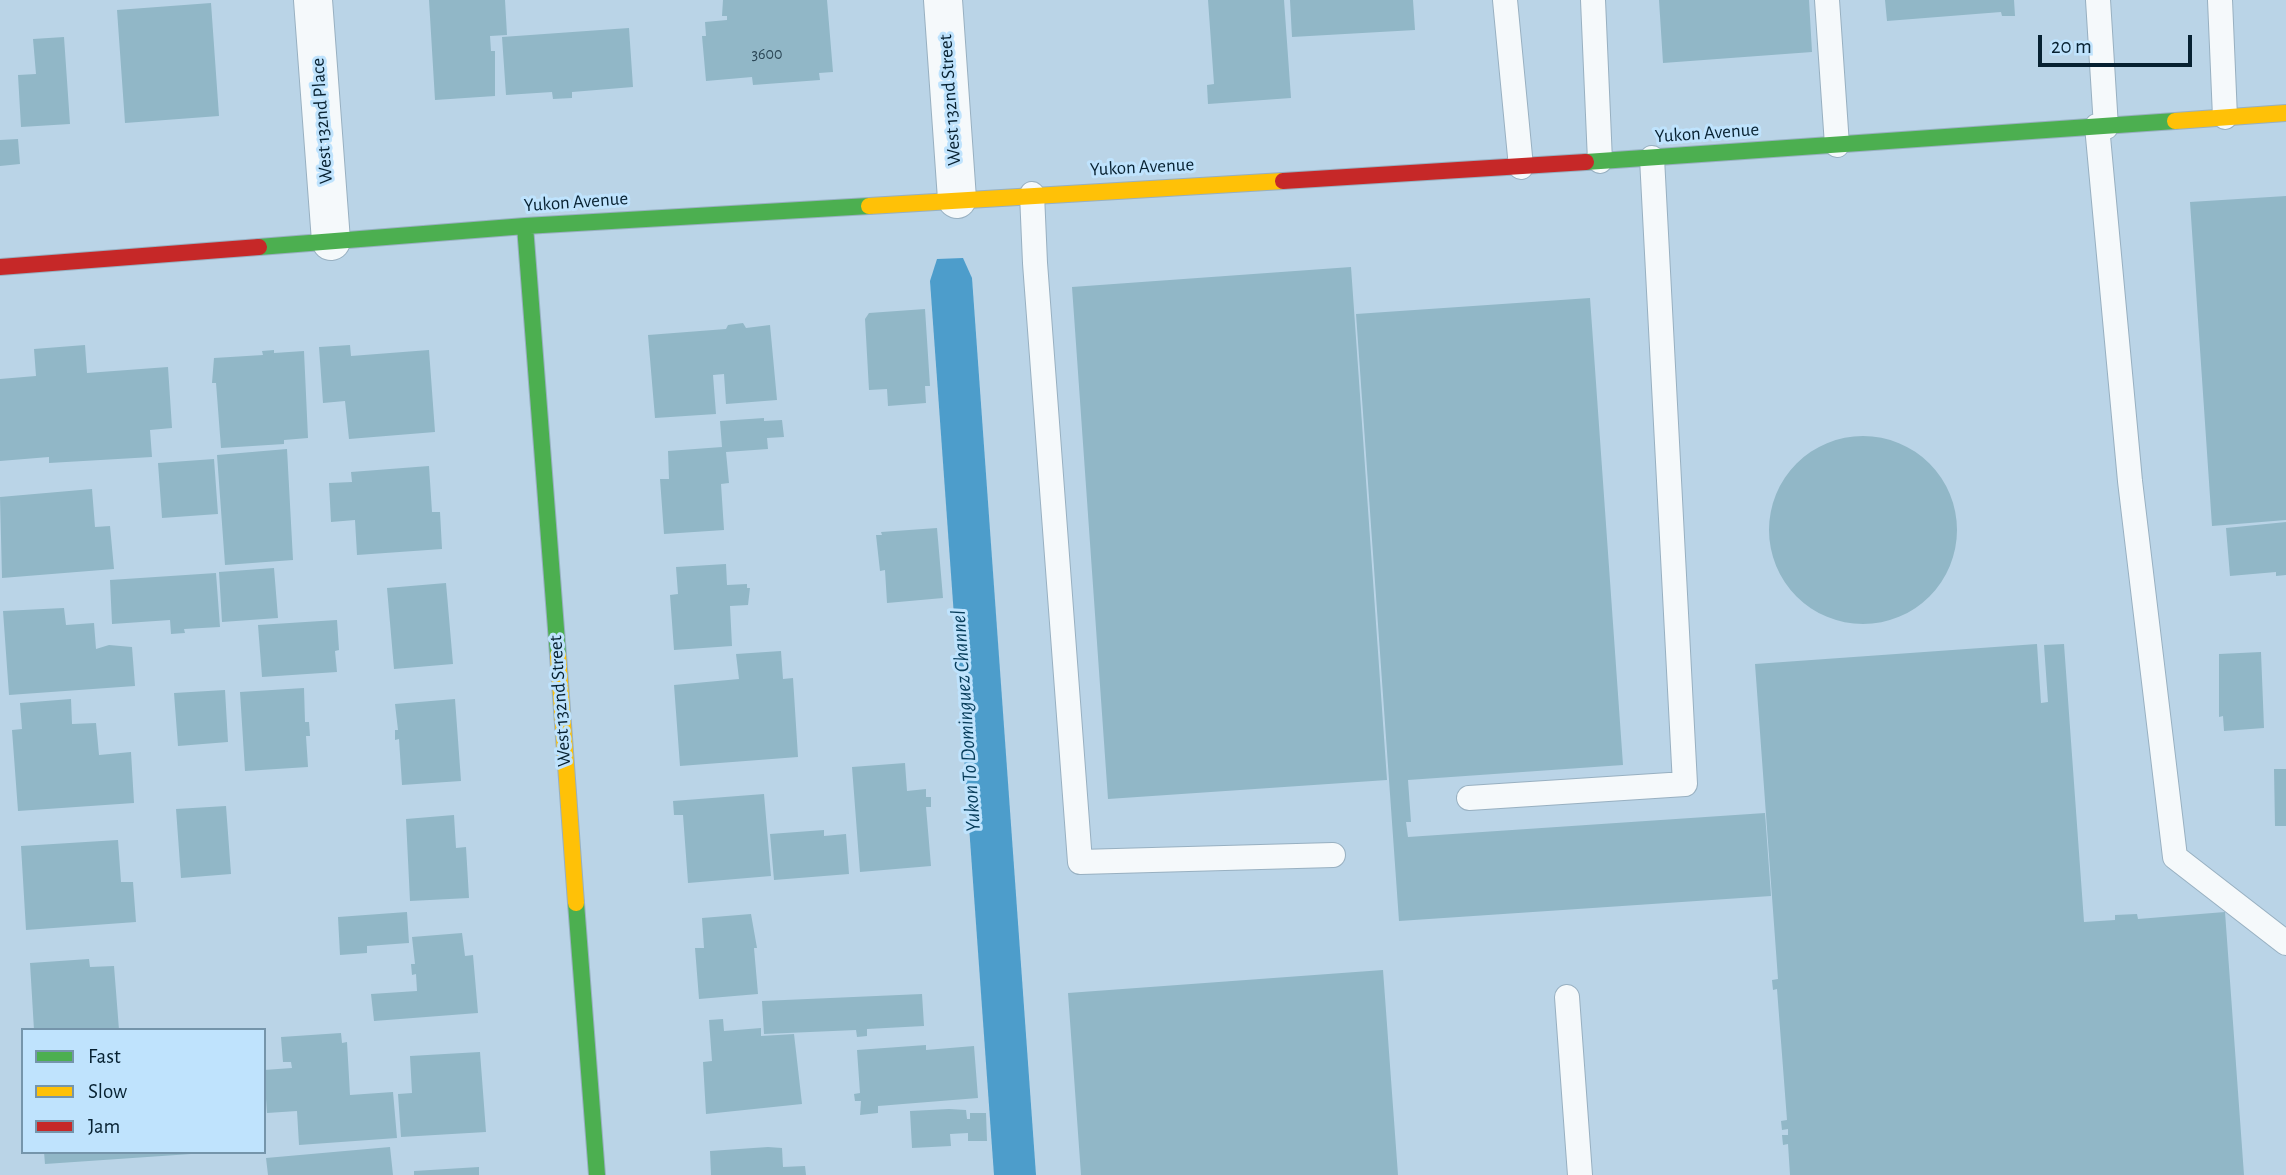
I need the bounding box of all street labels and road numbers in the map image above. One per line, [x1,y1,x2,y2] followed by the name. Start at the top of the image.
[934,34,966,166] street label: West 132nd Street
[306,57,338,185] street label: West 132nd Place
[1654,118,1760,148] street label: Yukon Avenue
[1089,153,1195,181] street label: Yukon Avenue
[523,187,629,217] street label: Yukon Avenue
[544,635,576,767] street label: West 132nd Street

